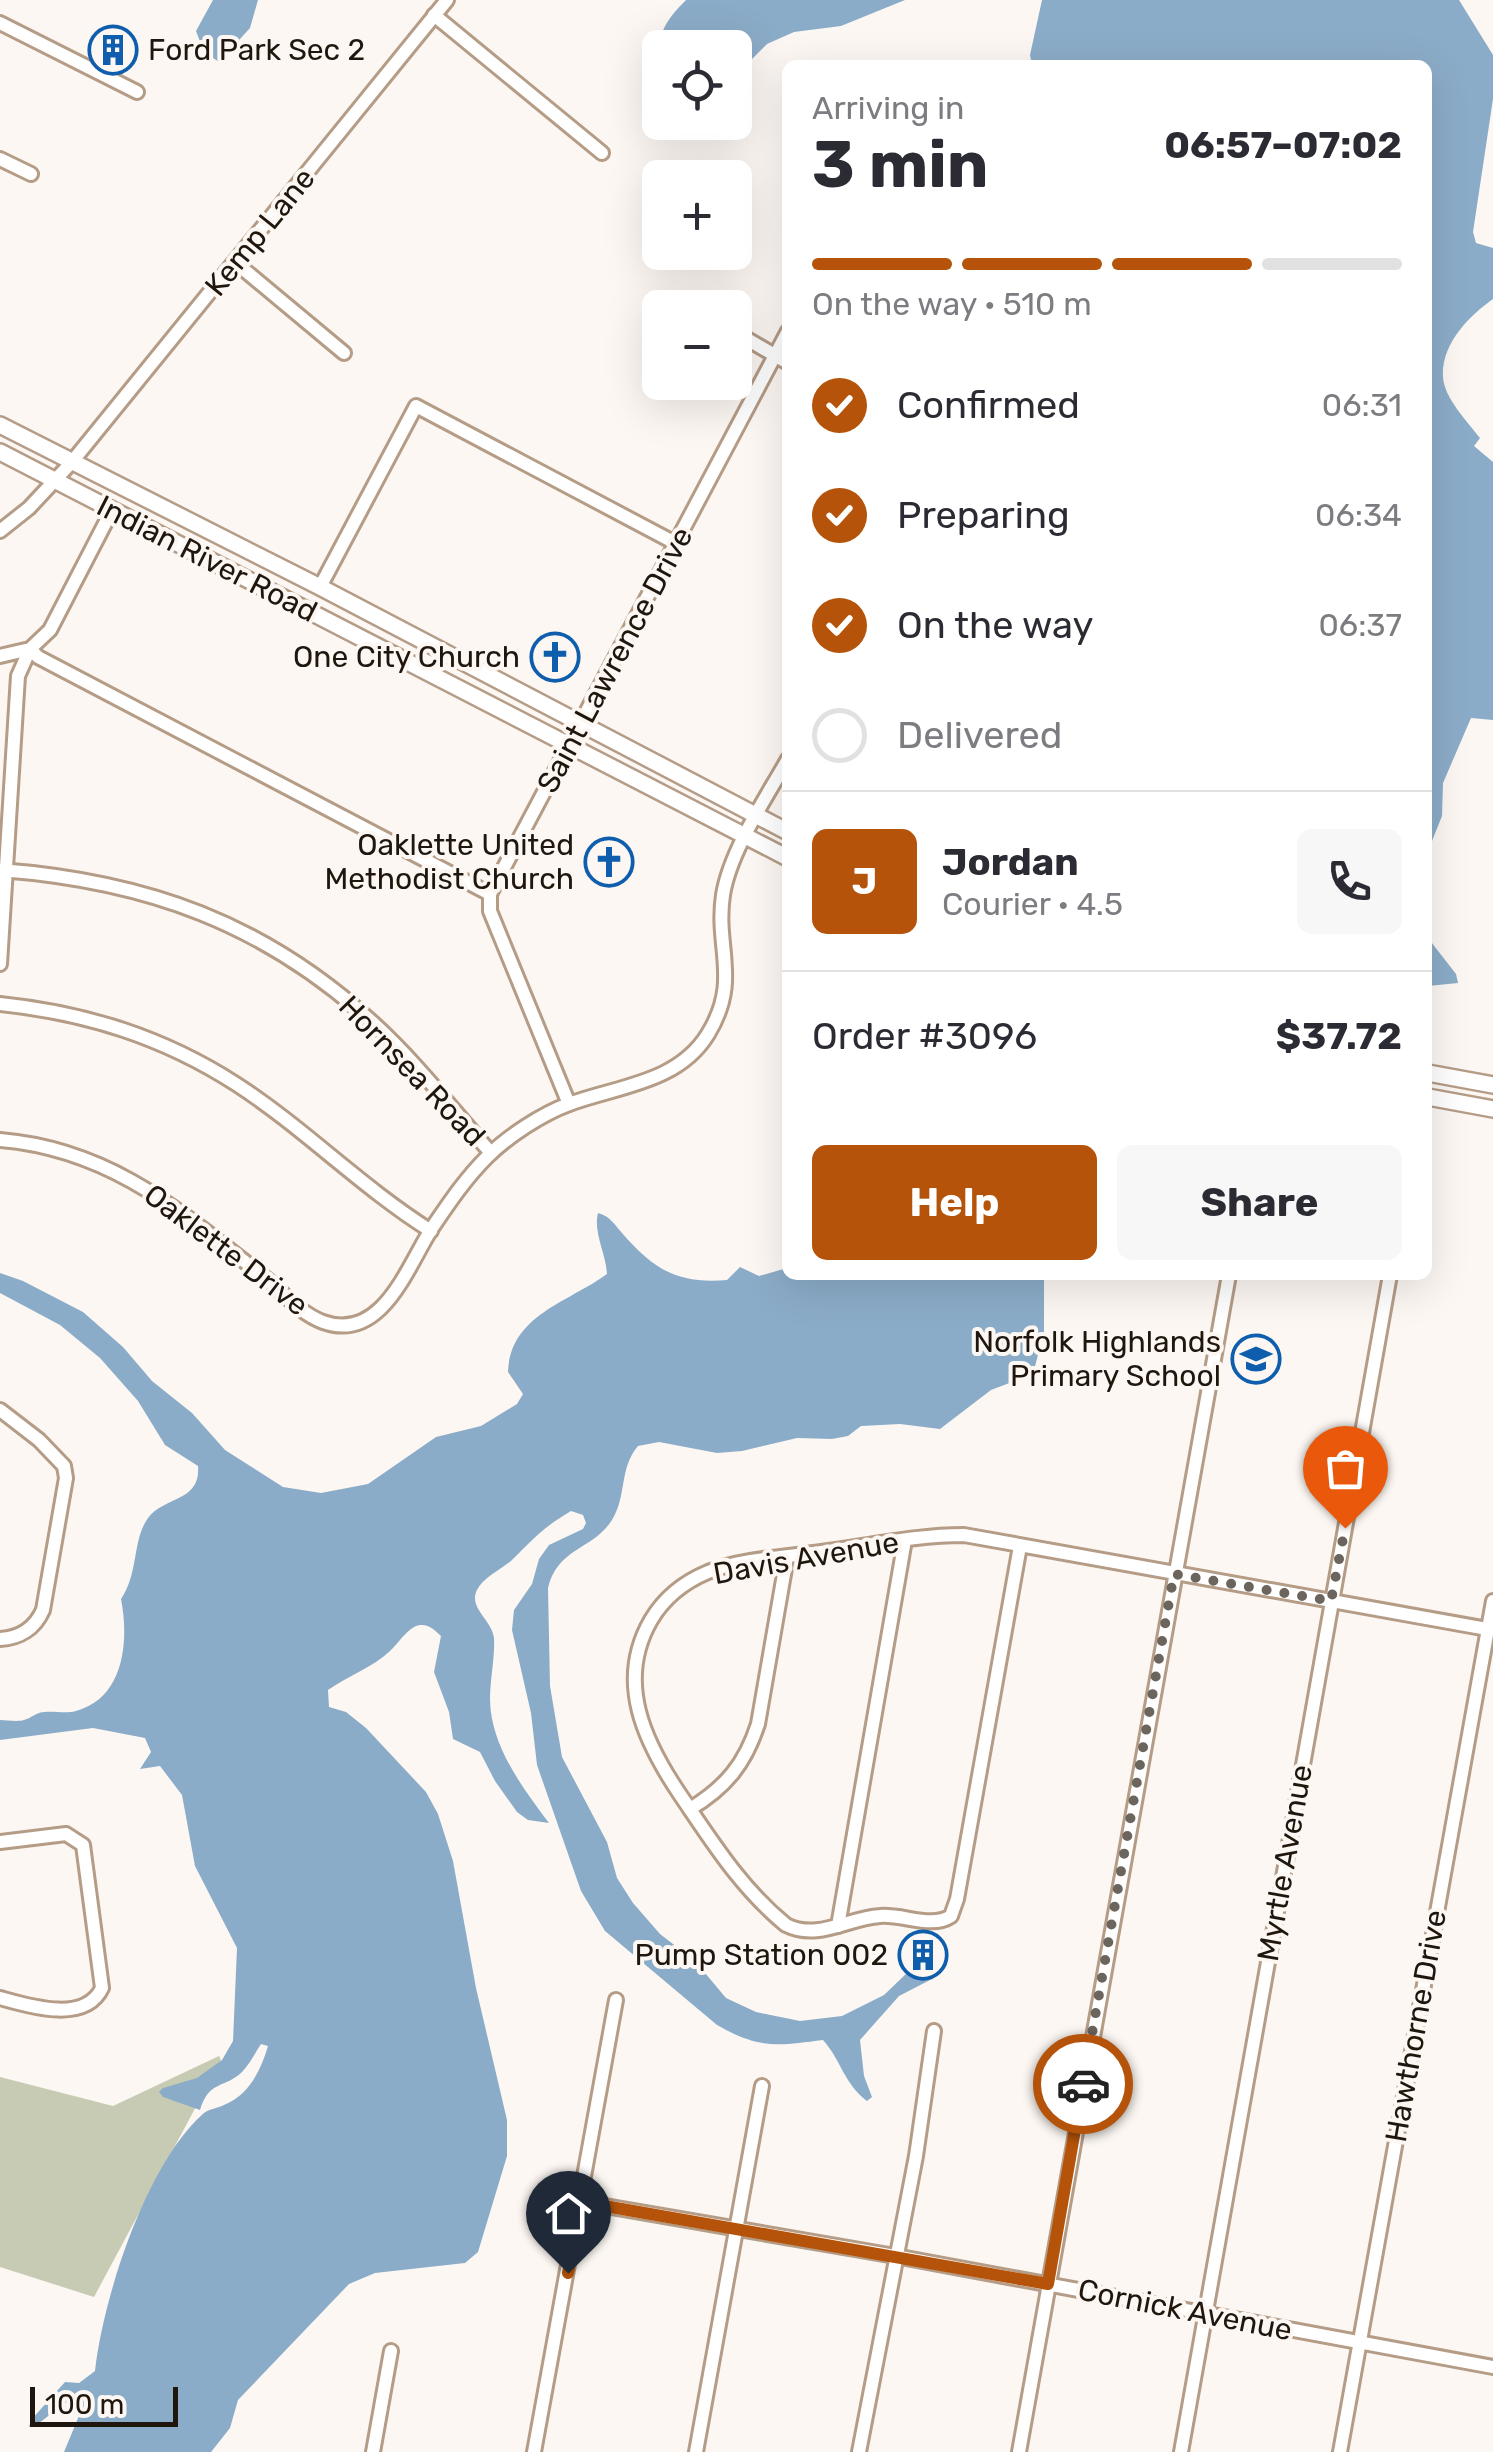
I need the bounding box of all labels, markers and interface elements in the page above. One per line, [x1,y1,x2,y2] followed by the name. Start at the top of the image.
[87,24,139,76] building icon: Ford Park Sec 2
[642,30,752,400] map controls
[642,30,752,140] button: locate
[148,32,365,68] place label: Ford Park Sec 2
[812,89,964,127] text: Arriving in
[1164,122,1402,168] text: 06:57–07:02
[812,126,989,203] text: 3 min
[642,160,752,270] button: +
[197,161,323,303] street label: Kemp Lane
[812,285,1092,323] text: On the way · 510 m
[642,290,752,400] button: −
[812,378,867,433] icon: check
[897,382,1080,428] text: Confirmed
[1322,386,1402,424] text: 06:31
[91,488,323,630] street label: Indian River Road
[812,488,867,543] icon: check
[897,492,1070,538] text: Preparing
[1315,496,1402,534] text: 06:34
[530,521,700,799] street label: Saint Lawrence Drive
[812,598,867,653] icon: check
[897,602,1093,648] text: On the way
[1319,606,1402,644] text: 06:37
[529,631,581,683] church icon: One City Church
[293,639,520,675] place label: One City Church
[897,712,1062,758] text: Delivered
[325,827,574,897] place label: Oaklette United Methodist Church
[1297,829,1402,934] button: phone
[583,836,635,888] church icon: Oaklette United Methodist Church
[942,839,1079,885] text: Jordan
[852,858,877,904] text: J
[942,885,1123,923] text: Courier · 4.5
[331,988,493,1154] street label: Hornsea Road
[812,1013,1037,1059] text: Order #3096
[1276,1013,1402,1059] text: $37.72
[812,1145,1097,1260] button: Help
[1117,1145,1402,1260] button: Share
[137,1177,315,1323] street label: Oaklette Drive
[973,1324,1221,1394] place label: Norfolk Highlands Primary School
[1230,1333,1282,1385] school or university icon: Norfolk Highlands Primary School
[1303,1426,1388,1529] pin
[1318,1441,1373,1496] icon: bag
[710,1524,902,1592] street label: Davis Avenue
[1250,1762,1320,1964] street label: Myrtle Avenue
[1378,1907,1454,2145] street label: Hawthorne Drive
[897,1929,949,1981] building icon: Pump Station 002
[635,1937,888,1973] place label: Pump Station 002
[1033,2034,1133,2134] courier
[1056,2057,1111,2112] icon: car
[526,2171,611,2274] pin
[541,2186,596,2241] icon: home
[1075,2272,1295,2348] street label: Cornick Avenue
[30,2382,178,2426] scale bar
[45,2388,124,2421] text: 100 m

